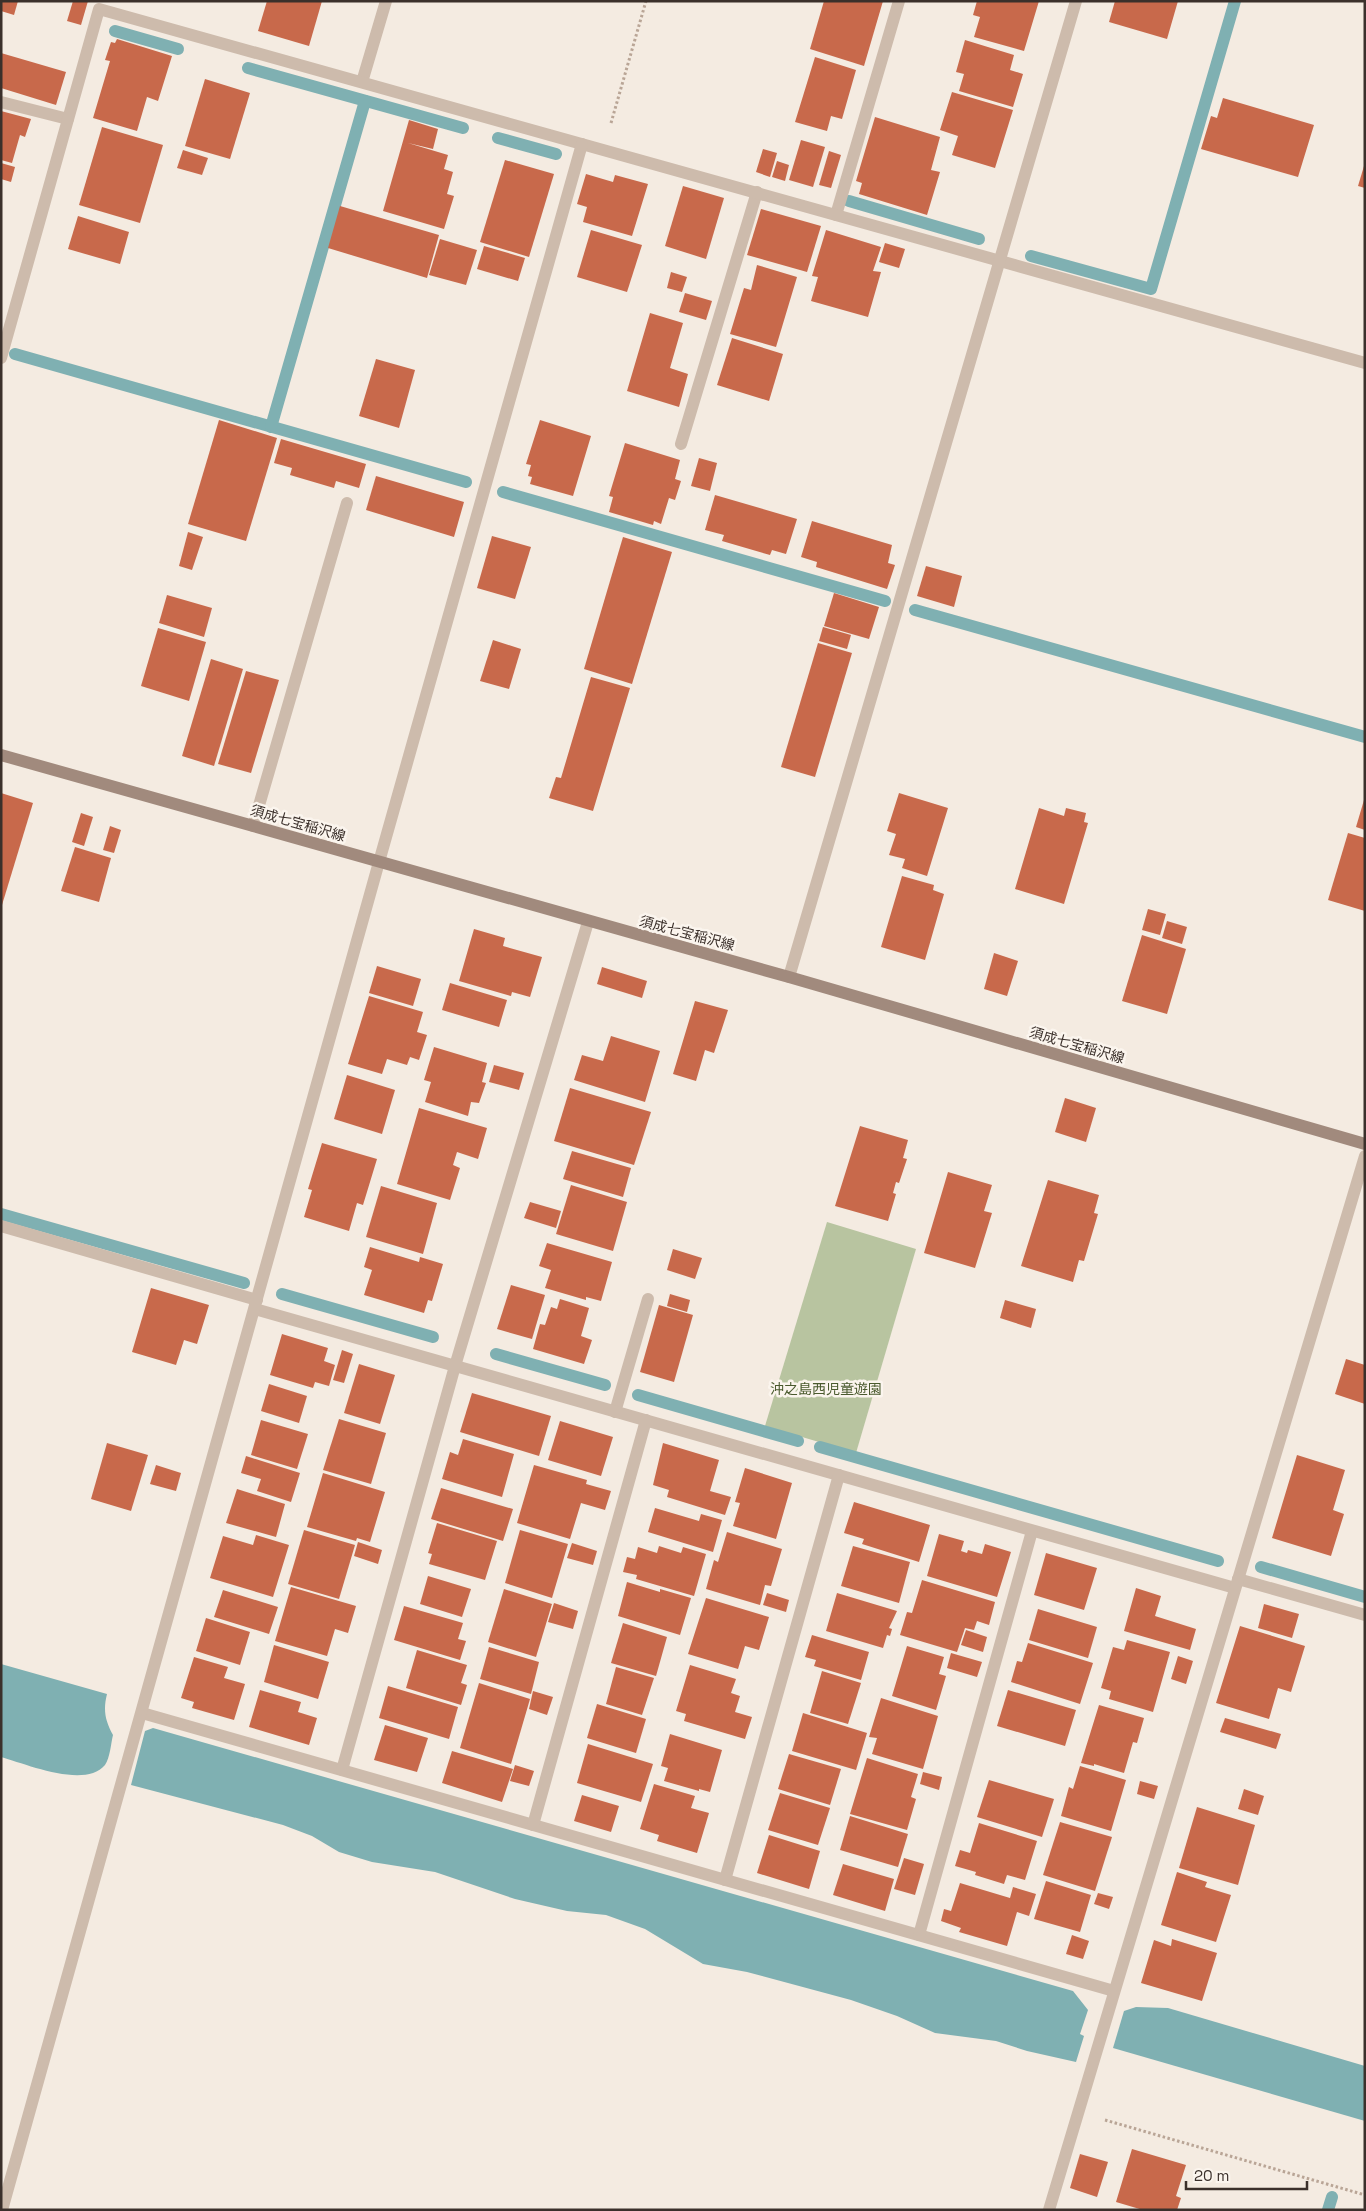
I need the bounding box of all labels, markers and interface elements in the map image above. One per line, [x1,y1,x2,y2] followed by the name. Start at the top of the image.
[248,801,348,845] street label: 須成七宝稲沢線
[637,912,737,954] street label: 須成七宝稲沢線
[1027,1023,1127,1067] street label: 須成七宝稲沢線
[770,1380,882,1398] park label: 沖之島西児童遊園
[1186,2158,1307,2190] scale bar
[1194,2166,1229,2185] text: 20 m

